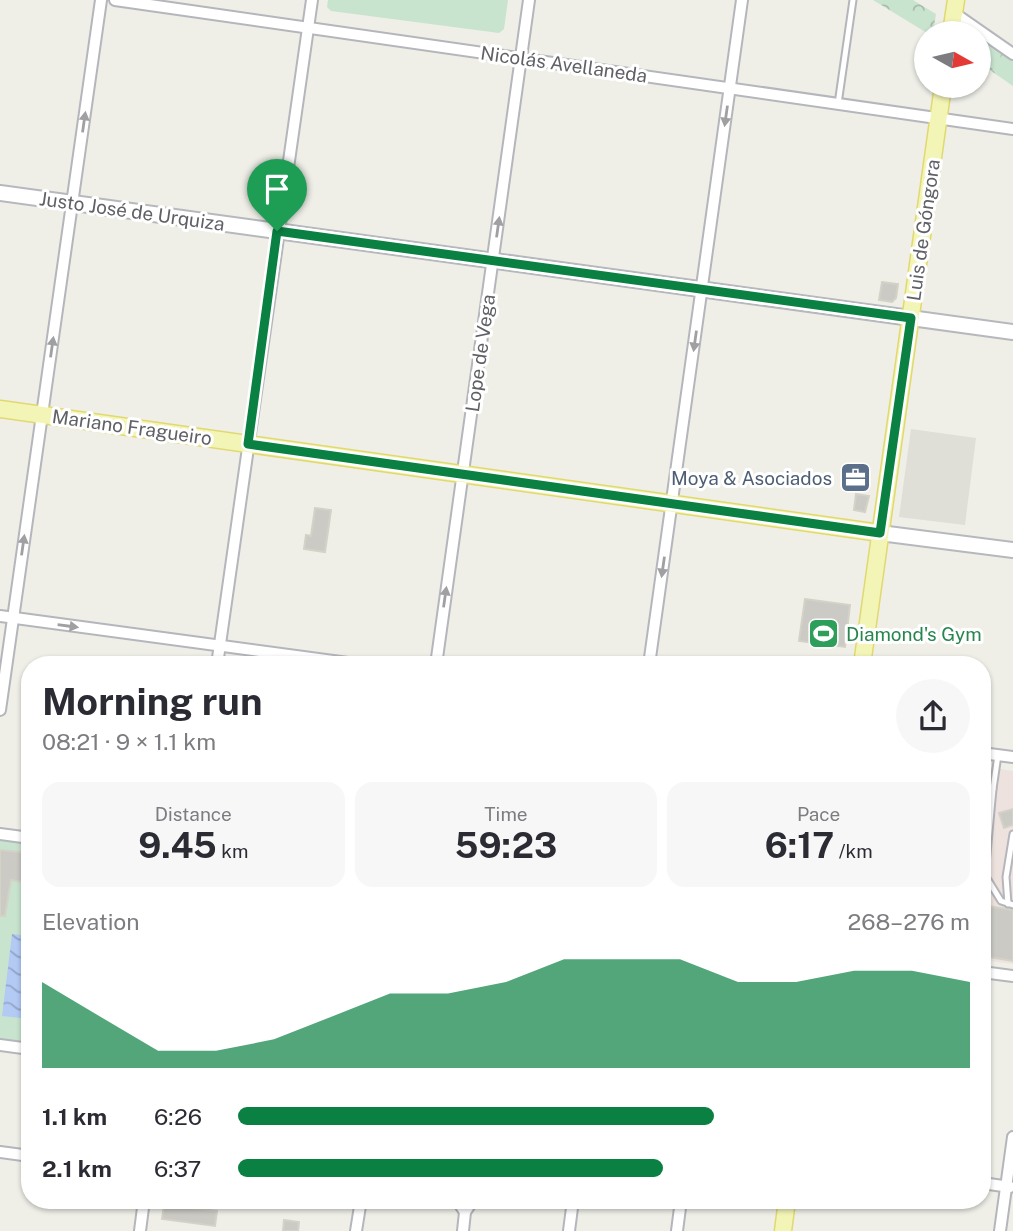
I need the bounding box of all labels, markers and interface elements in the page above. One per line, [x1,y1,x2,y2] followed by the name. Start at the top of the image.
[914,21,990,98] north arrow
[914,21,991,98] map controls
[479,41,649,87] street label: Nicolás Avellaneda
[720,105,731,127] one-way arrow
[78,111,89,133] one-way arrow
[902,158,944,302] street label: Luis de Góngora
[247,159,307,231] pin
[258,170,296,208] icon: arrive
[38,187,226,235] street label: Justo José de Urquiza
[492,215,503,237] one-way arrow
[461,293,499,413] street label: Lope de Vega
[689,331,700,353] one-way arrow
[46,336,57,358] one-way arrow
[51,405,213,449] street label: Mariano Fragueiro
[838,461,872,495] office icon: Moya & Asociados
[671,467,832,489] place label: Moya & Asociados
[18,534,29,556] one-way arrow
[657,556,668,578] one-way arrow
[440,586,451,608] one-way arrow
[806,617,840,651] sports icon: Diamond's Gym
[57,621,79,632] one-way arrow
[846,623,982,645] place label: Diamond's Gym
[42,679,263,724] text: Morning run
[896,679,970,753] button: share
[42,728,216,755] text: 08:21 · 9 × 1.1 km
[155,803,232,825] text: Distance
[484,803,528,825] text: Time
[797,803,840,825] text: Pace
[138,825,217,866] text: 9.45
[455,825,557,866] text: 59:23
[765,825,834,866] text: 6:17
[217,840,248,862] text: km
[834,840,873,862] text: /km
[42,908,140,935] text: Elevation
[848,908,970,935] text: 268–276 m
[42,1103,107,1130] text: 1.1 km
[154,1103,202,1130] text: 6:26
[42,1155,112,1182] text: 2.1 km
[154,1155,201,1182] text: 6:37

